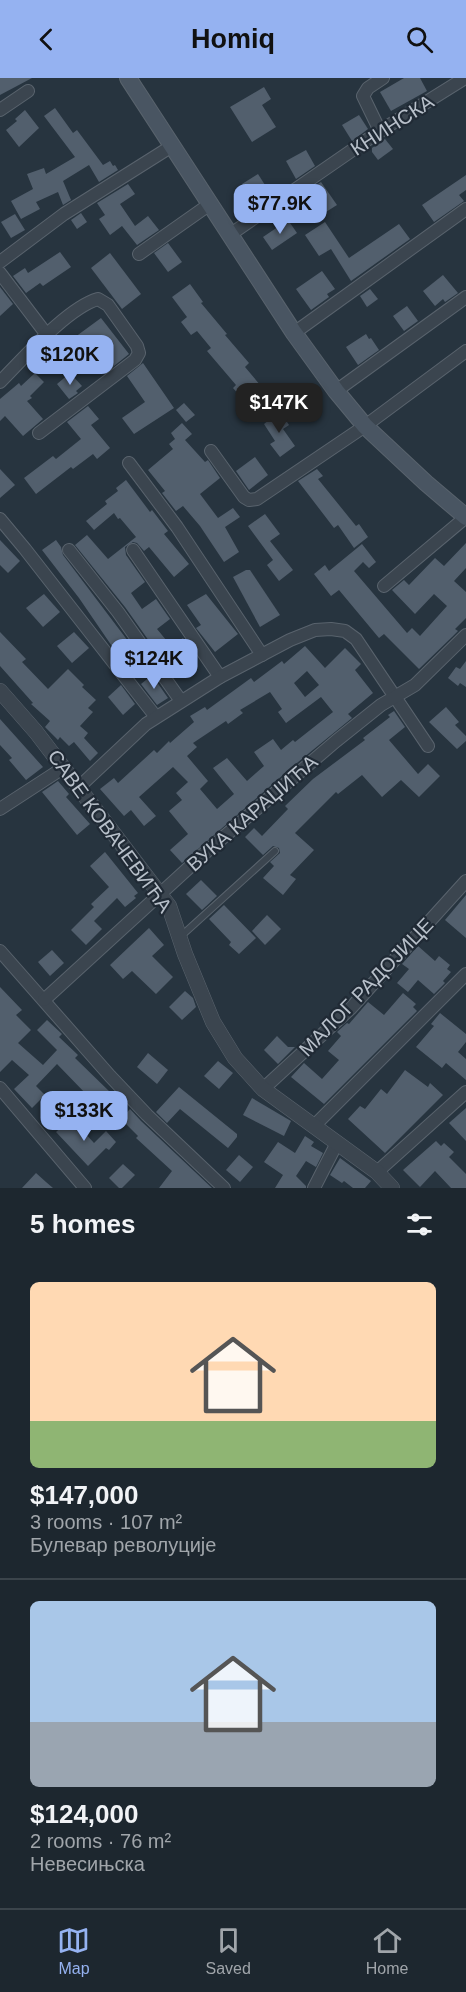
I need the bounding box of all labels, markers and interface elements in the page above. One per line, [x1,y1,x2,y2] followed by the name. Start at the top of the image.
[30,23,63,56] icon: back
[403,23,436,56] icon: search
[191,24,275,54] text: Homiq
[346,90,438,160] street label: КНИНСКА
[231,184,329,235] pin: $77.9K
[248,192,312,214] text: $77.9K
[28,335,112,386] pin: $120K
[41,343,99,365] text: $120K
[237,383,321,434] pin: $147K
[250,391,308,413] text: $147K
[112,639,196,690] pin: $124K
[125,647,183,669] text: $124K
[44,745,177,917] street label: САВЕ КОВАЧЕВИЋА
[182,750,322,876] street label: ВУКА КАРАЏИЋА
[294,913,438,1061] street label: МАЛОГ РАДОЈИЦЕ
[42,1091,126,1142] pin: $133K
[55,1099,113,1121] text: $133K
[403,1208,436,1241] icon: filters
[30,1209,136,1239] text: 5 homes
[179,1321,287,1429] icon: home
[30,1480,138,1510] text: $147,000
[30,1511,182,1533] text: 3 rooms · 107 m²
[30,1534,216,1556] text: Булевар револуције
[179,1640,287,1748] icon: home
[30,1799,138,1829] text: $124,000
[30,1830,171,1852] text: 2 rooms · 76 m²
[30,1853,145,1875] text: Невесињска
[57,1924,90,1978] tab: Map
[205,1924,251,1978] tab: Saved
[366,1924,408,1978] tab: Home

